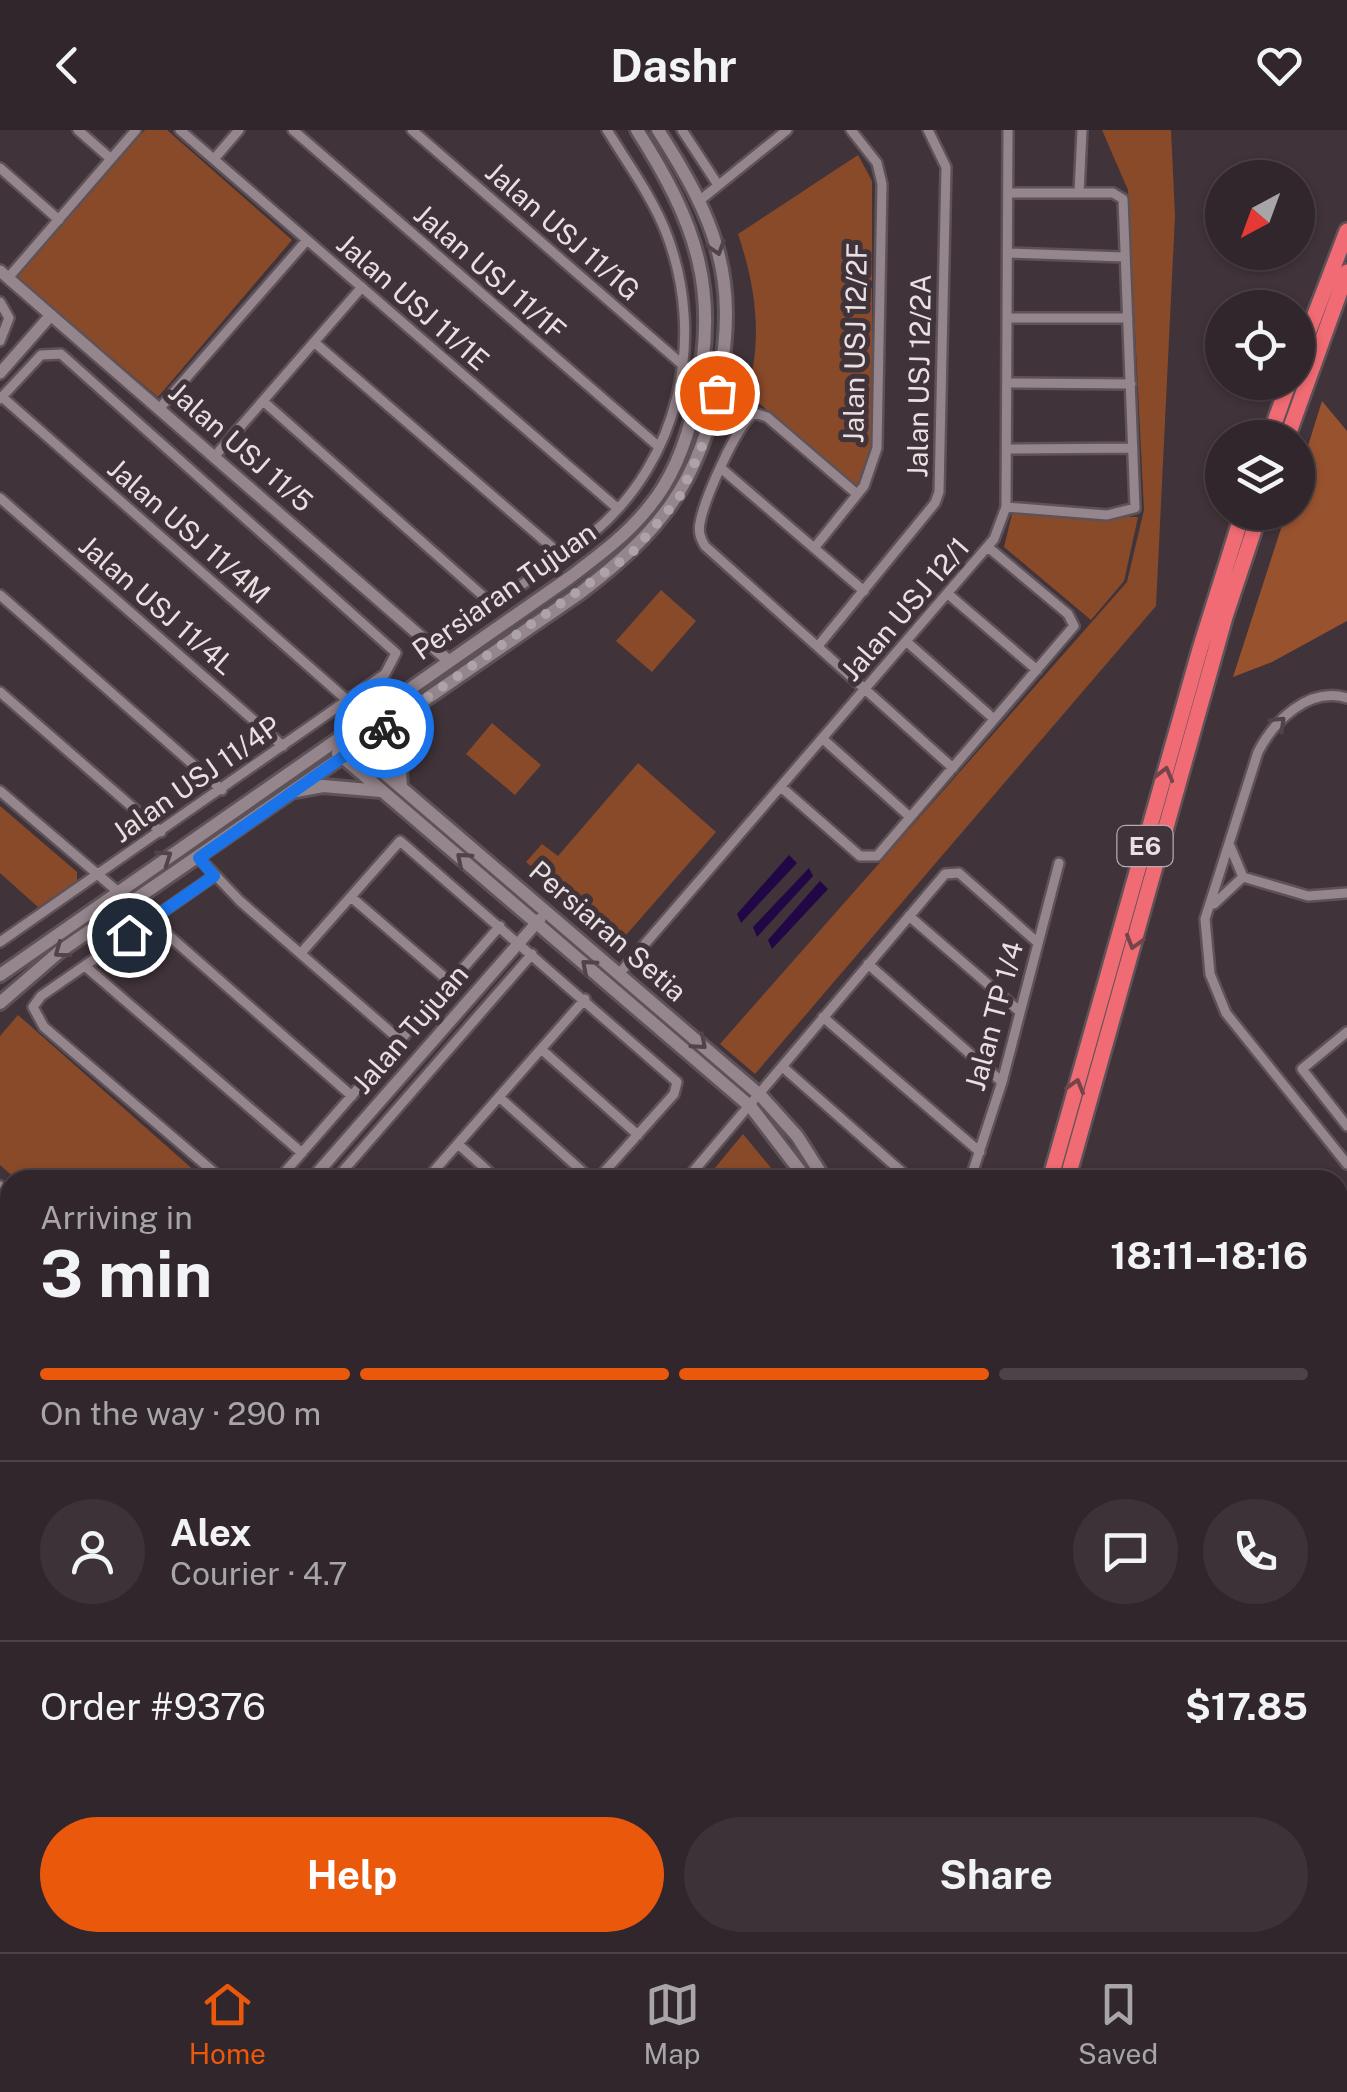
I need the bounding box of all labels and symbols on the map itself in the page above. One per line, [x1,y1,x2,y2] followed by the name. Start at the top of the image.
[479,155,647,307] street label: Jalan USJ 11/1G
[1205,160,1315,270] north arrow
[408,197,573,346] street label: Jalan USJ 11/1F
[331,227,496,377] street label: Jalan USJ 11/1E
[705,239,726,256] one-way arrow
[836,242,873,443] street label: Jalan USJ 12/2F
[900,274,937,478] street label: Jalan USJ 12/2A
[675,351,760,436] pin
[163,375,320,518] street label: Jalan USJ 11/5
[101,451,277,610] street label: Jalan USJ 11/4M
[406,515,602,666] street label: Persiaran Tujuan
[73,528,242,681] street label: Jalan USJ 11/4L
[834,530,976,687] street label: Jalan USJ 12/1
[334,678,434,778] courier
[105,708,286,849] street label: Jalan USJ 11/4P
[1267,717,1285,735] one-way arrow
[1154,766,1175,783] one-way arrow
[1118,826,1172,866] road number: E6
[153,851,172,869] one-way arrow
[456,853,475,871] one-way arrow
[523,854,694,1008] street label: Persiaran Setia
[87,893,172,978] pin
[1124,933,1145,950] one-way arrow
[958,938,1029,1094] street label: Jalan TP 1/4
[54,939,72,957] one-way arrow
[345,958,474,1100] street label: Jalan Tujuan
[581,960,599,978] one-way arrow
[689,1032,707,1050] one-way arrow
[1064,1078,1085,1095] one-way arrow

